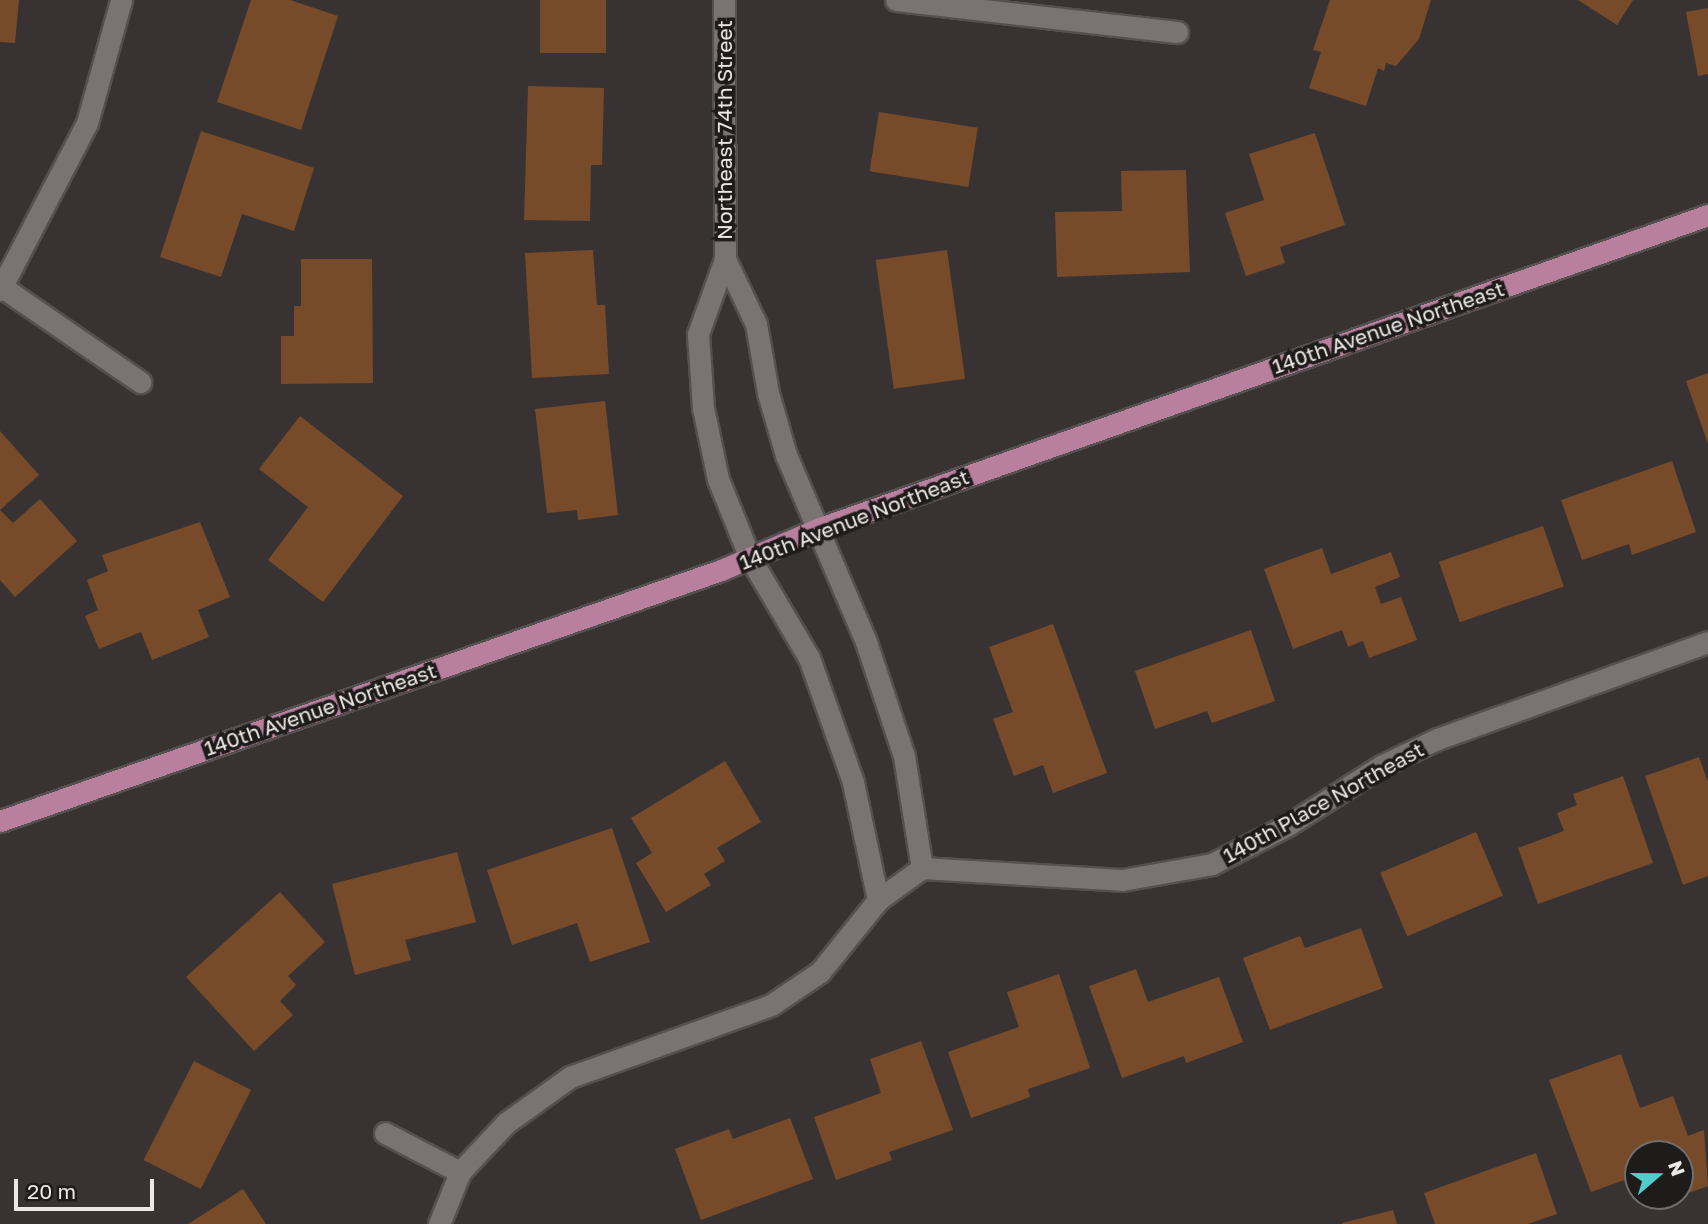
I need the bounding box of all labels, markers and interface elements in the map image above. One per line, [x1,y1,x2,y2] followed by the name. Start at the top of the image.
[711,20,737,240] street label: Northeast 74th Street
[1269,275,1507,379] street label: 140th Avenue Northeast
[736,464,972,574] street label: 140th Avenue Northeast
[201,657,439,761] street label: 140th Avenue Northeast
[1218,736,1428,868] street label: 140th Place Northeast
[1624,1140,1694,1210] north arrow
[1664,1158,1691,1179] text: N
[18,1164,158,1208] scale bar
[27,1178,76,1204] text: 20 m

